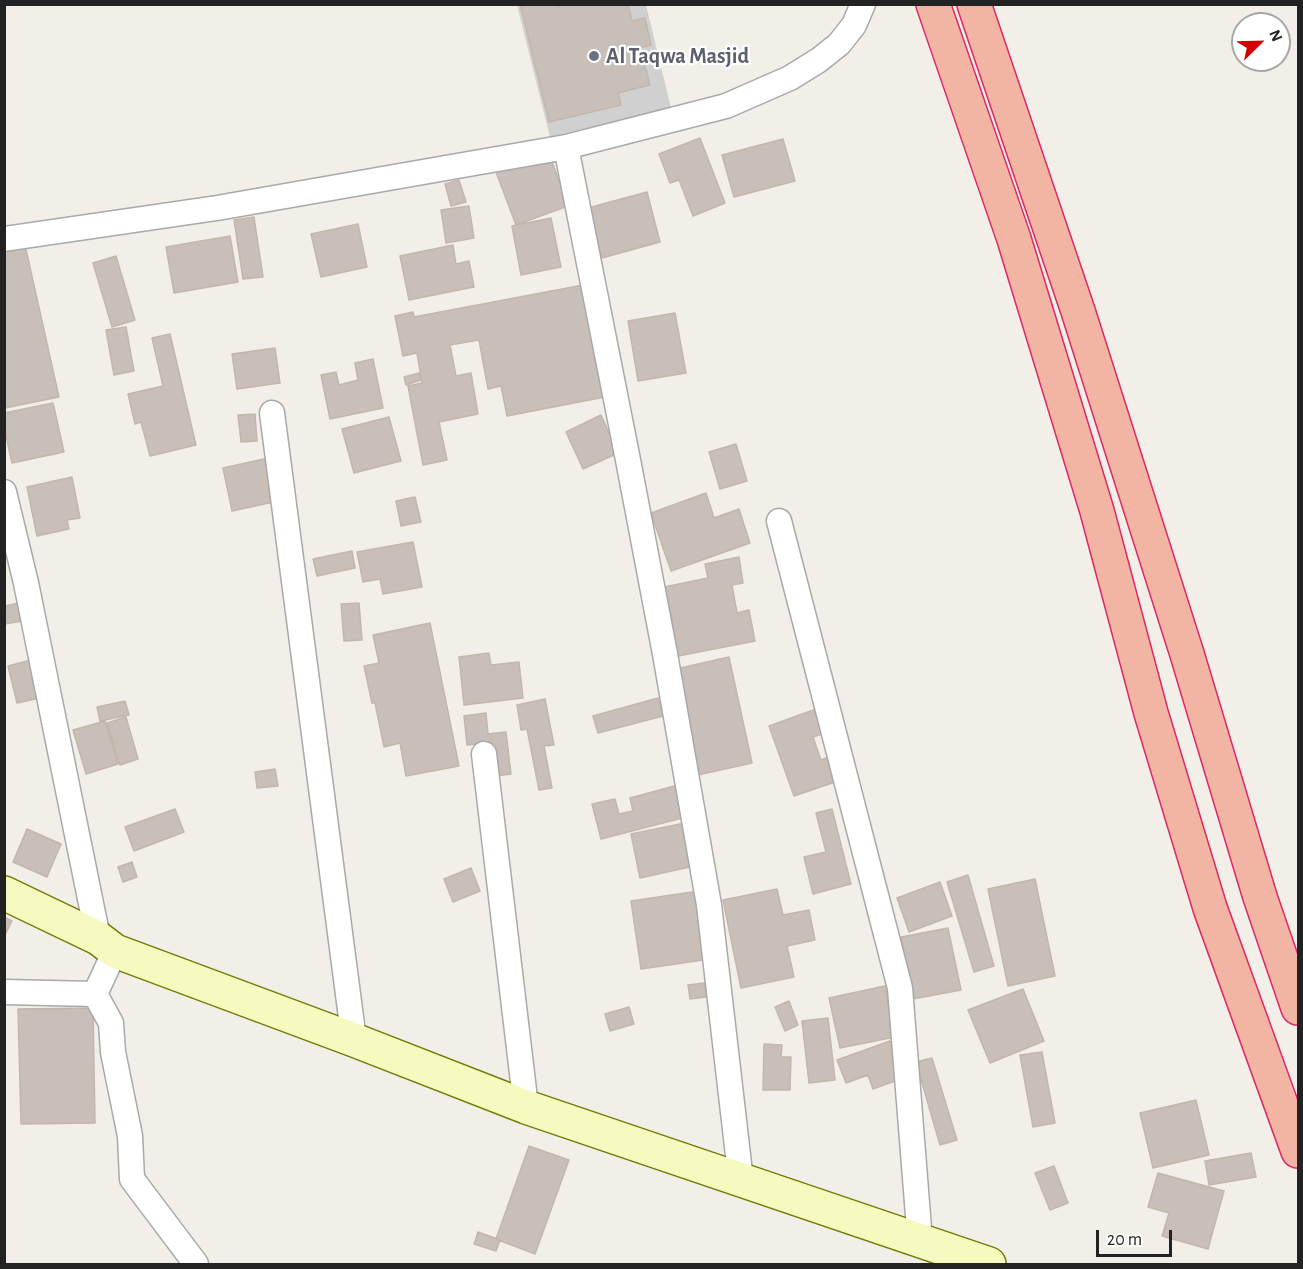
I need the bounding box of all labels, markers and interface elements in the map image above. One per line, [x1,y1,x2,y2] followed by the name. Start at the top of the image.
[1231,12,1291,72] north arrow
[1266,28,1285,44] text: N
[606,43,749,69] place label: Al Taqwa Masjid
[587,49,601,63] marker: Al Taqwa Masjid
[1099,1218,1176,1256] scale bar
[1107,1231,1142,1249] text: 20 m

